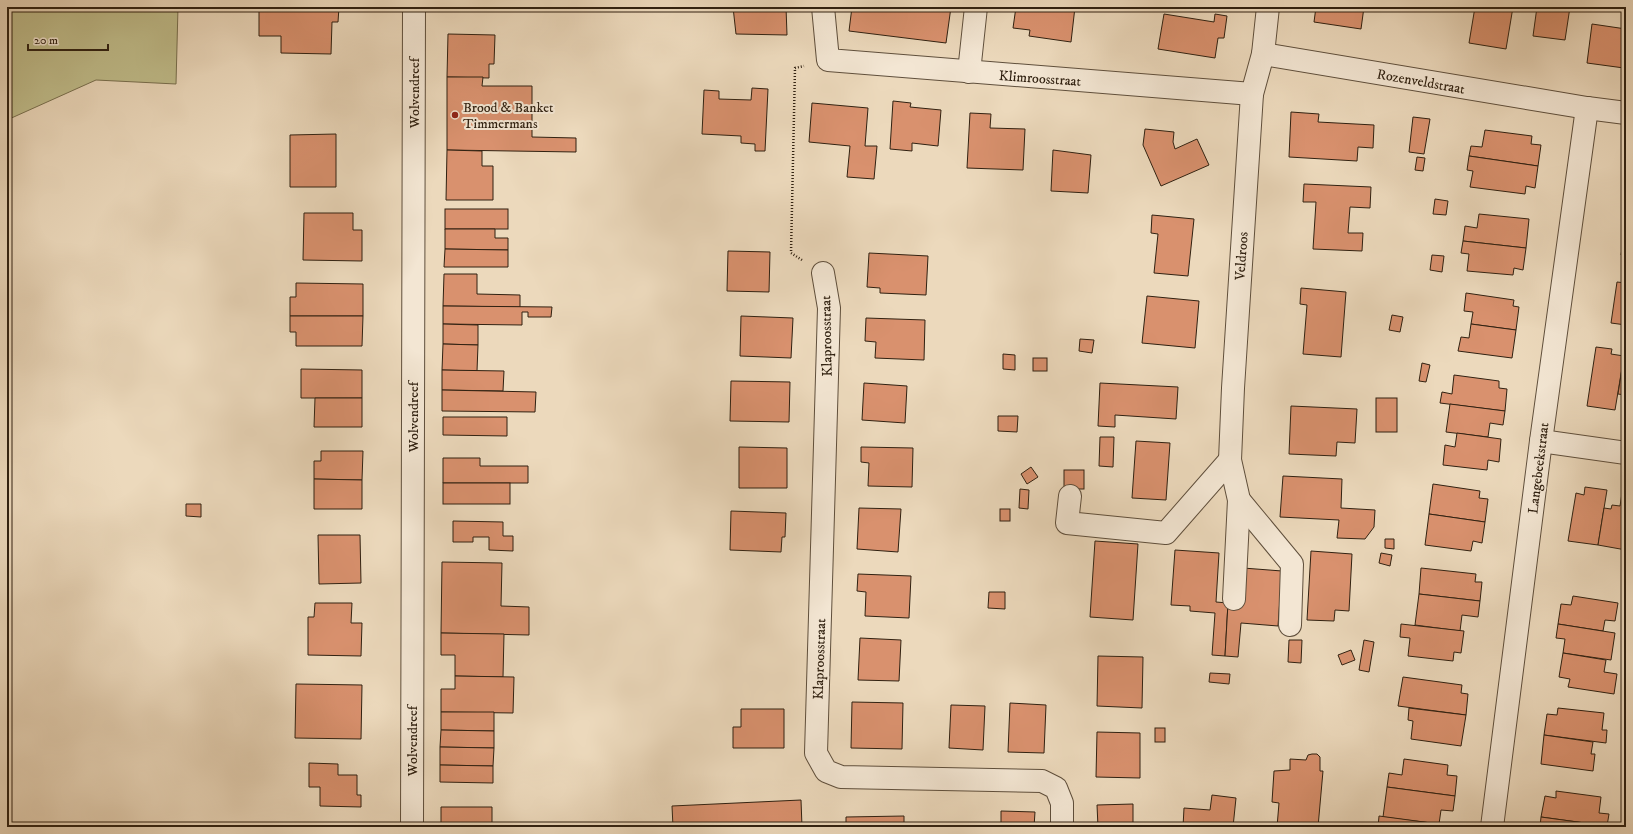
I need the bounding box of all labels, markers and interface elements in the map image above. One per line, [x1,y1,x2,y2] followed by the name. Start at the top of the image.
[28,26,108,52] scale bar
[34,33,58,48] text: 20 m
[406,55,424,129] street label: Wolvendreef
[1375,65,1467,99] street label: Rozenveldstraat
[998,67,1082,91] street label: Klimroosstraat
[463,99,554,133] place label: Brood & Banket Timmermans
[450,110,460,120] marker: Brood & Banket Timmermans
[1231,231,1253,282] street label: Veldroos
[817,295,837,377] street label: Klaproosstraat
[405,379,423,453] street label: Wolvendreef
[1524,421,1554,515] street label: Langebeekstraat
[810,618,830,700] street label: Klaproosstraat
[404,703,422,777] street label: Wolvendreef

